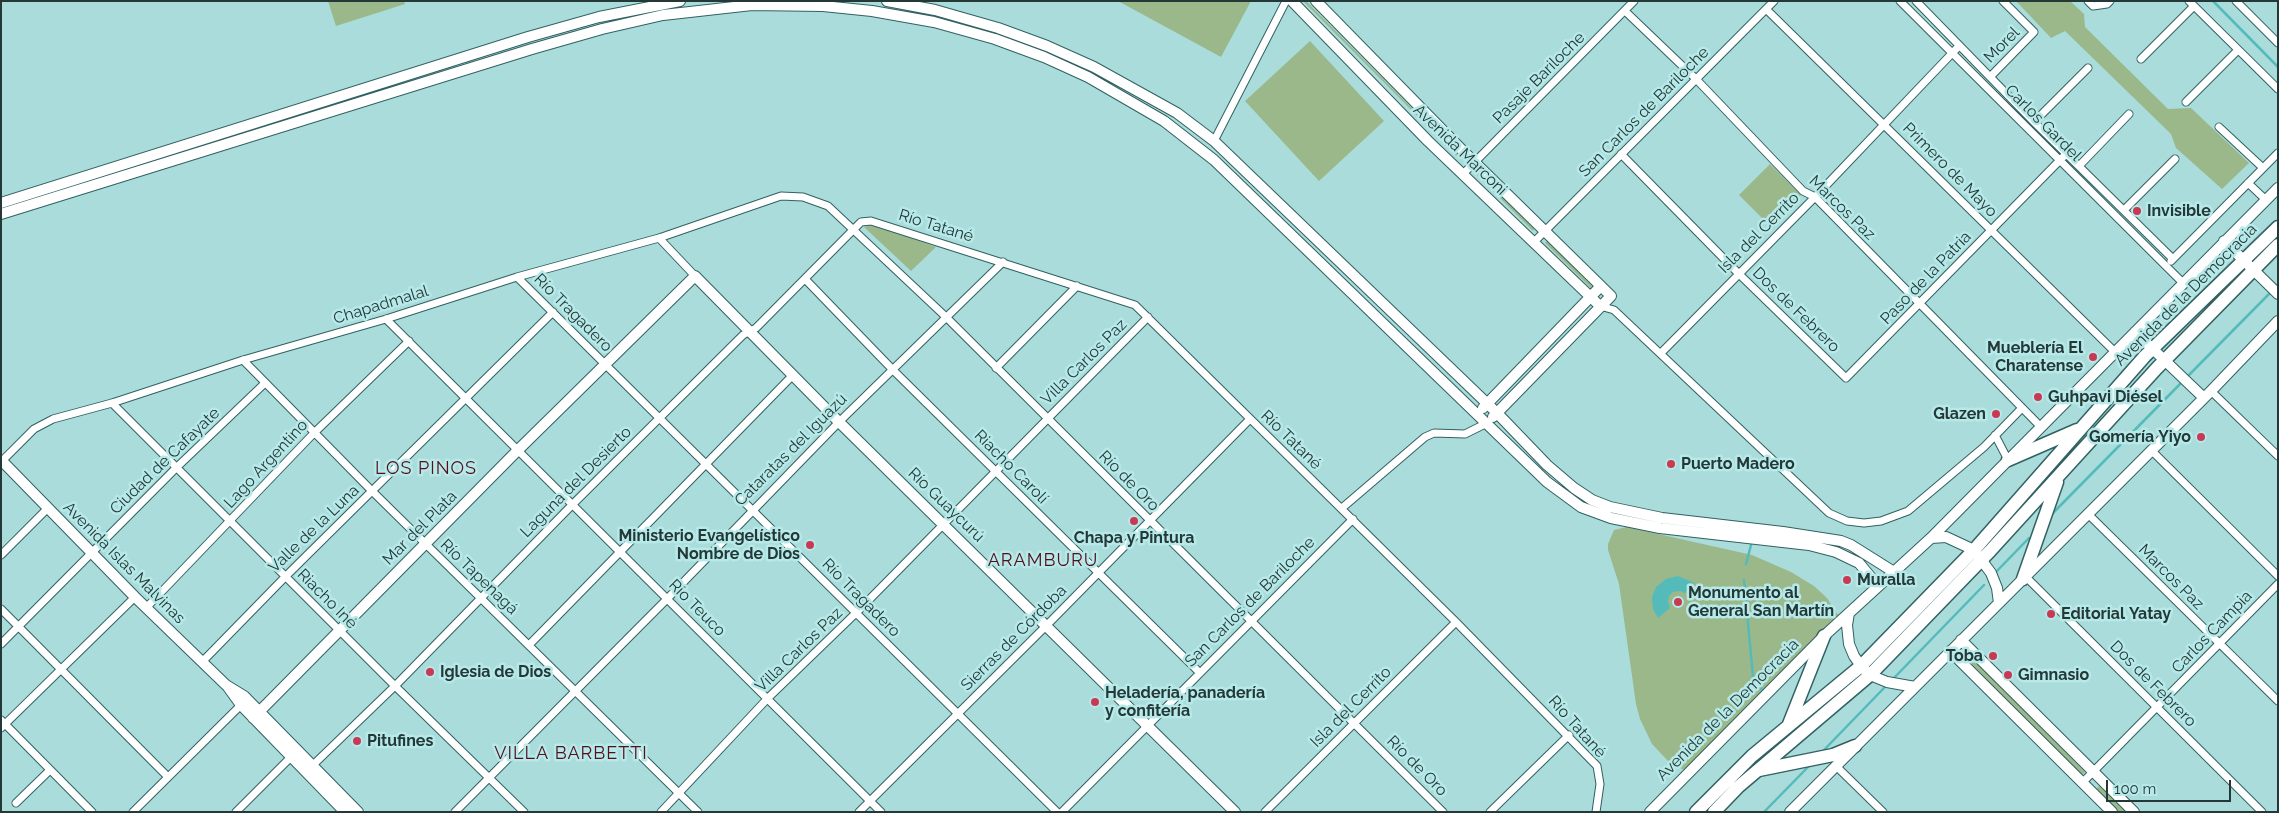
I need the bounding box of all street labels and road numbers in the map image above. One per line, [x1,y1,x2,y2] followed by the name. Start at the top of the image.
[1980,23,2024,67] street label: Morel
[1489,28,1589,128] street label: Pasaje Bariloche
[1575,43,1713,181] street label: San Carlos de Bariloche
[2001,81,2085,165] street label: Carlos Gardel
[1409,101,1511,199] street label: Avenida Marconi
[1899,119,2001,221] street label: Primero de Mayo
[1805,172,1879,244] street label: Marcos Paz
[1715,189,1803,277] street label: Isla del Cerrito
[896,206,976,246] street label: Río Tatané
[2111,220,2261,370] street label: Avenida de la Democracia
[1877,227,1975,329] street label: Paso de la Patria
[1748,264,1844,356] street label: Dos de Febrero
[530,270,616,356] street label: Río Tragadero
[331,281,431,329] street label: Chapadmalal
[1037,315,1131,409] street label: Villa Carlos Paz
[731,390,851,510] street label: Cataratas del Iguazú
[106,404,224,518] street label: Ciudad de Cafayate
[1257,406,1325,474] street label: Río Tatané
[220,416,312,512] street label: Lago Argentino
[516,422,636,542] street label: Laguna del Desierto
[970,426,1052,508] street label: Riacho Carolí
[1095,447,1163,515] street label: Río de Oro
[904,464,988,546] street label: Río Guaycurú
[265,481,363,577] street label: Valle de la Luna
[379,487,461,569] street label: Mar del Plata
[59,498,189,628] street label: Avenida Islas Malvinas
[1181,533,1319,671] street label: San Carlos de Bariloche
[436,535,522,619] street label: Río Tapenagá
[2134,540,2208,614] street label: Marcos Paz
[818,555,904,641] street label: Río Tragadero
[293,565,361,633] street label: Riacho Iné
[665,576,729,640] street label: Río Teuco
[957,581,1071,695] street label: Sierras de Córdoba
[2168,587,2256,677] street label: Carlos Campia
[752,604,846,696] street label: Villa Carlos Paz
[1653,635,1803,785] street label: Avenida de la Democracia
[2106,637,2200,731] street label: Dos de Febrero
[1307,663,1395,751] street label: Isla del Cerrito
[1544,692,1610,762] street label: Río Tatané
[1383,732,1451,800] street label: Río de Oro

